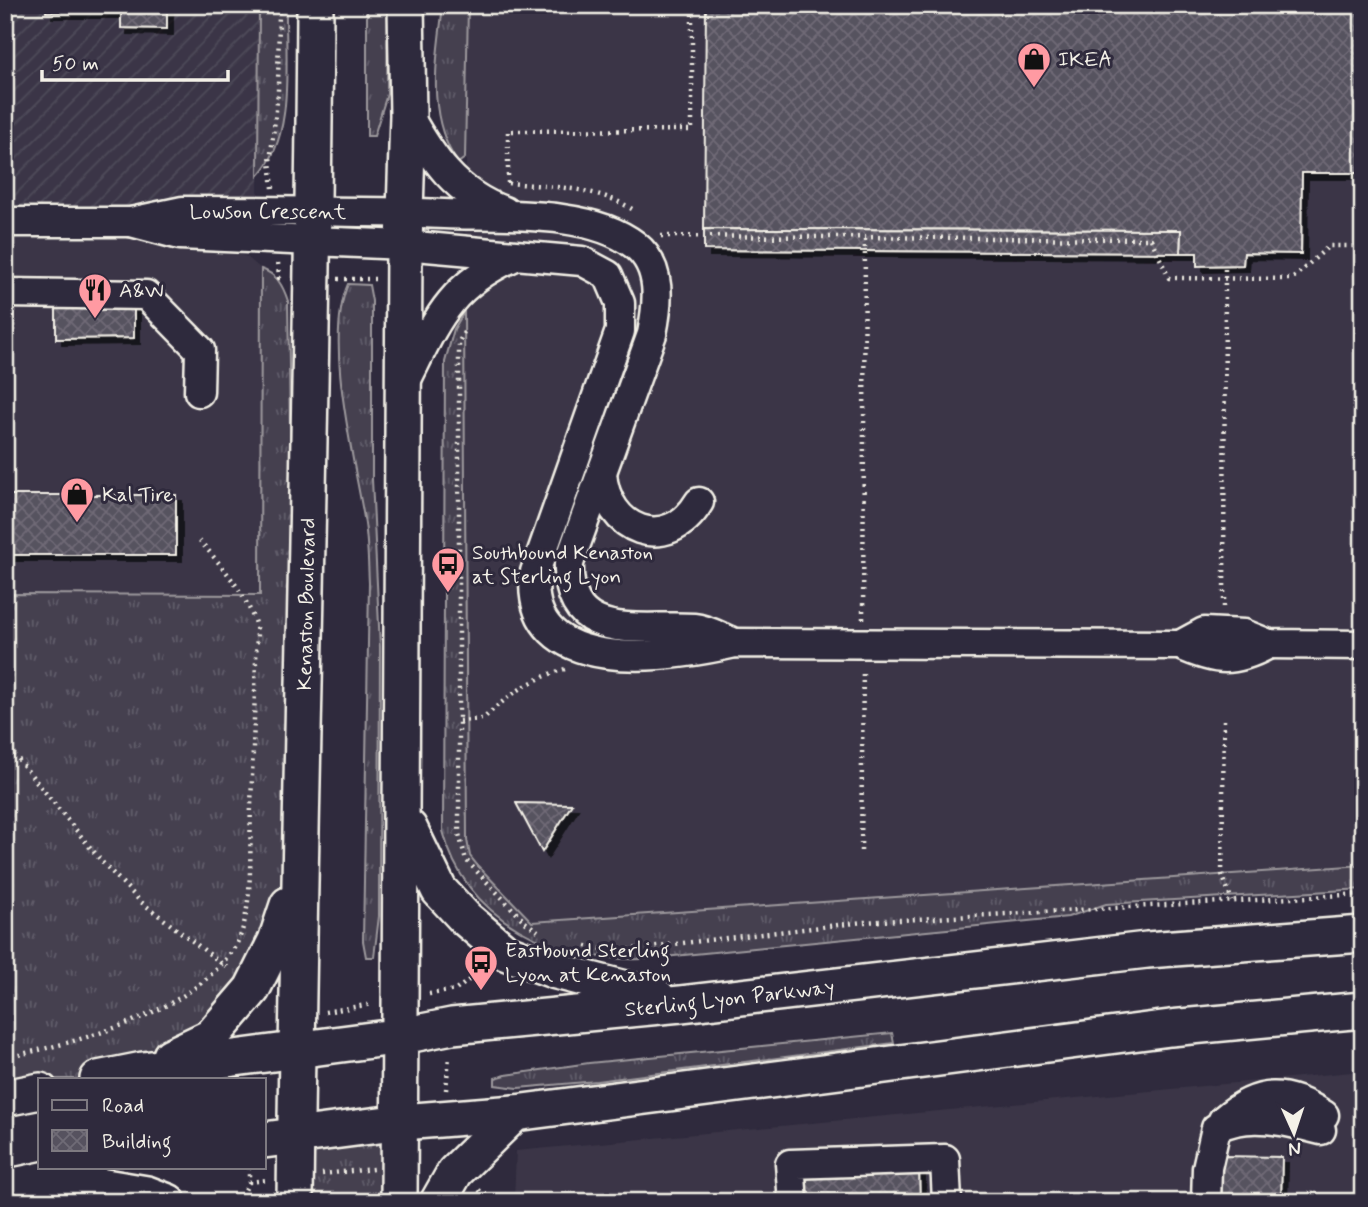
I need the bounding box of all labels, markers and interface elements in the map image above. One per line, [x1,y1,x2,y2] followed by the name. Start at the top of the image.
[42,38,228,82] scale bar
[1015,40,1053,89] shop icon: IKEA
[1058,46,1112,74] place label: IKEA
[52,50,99,78] text: 50 m
[189,198,347,227] street label: Lowson Crescent
[76,271,114,320] restaurant icon: A&W
[119,277,164,305] place label: A&W
[58,475,96,524] shop icon: Kal Tire
[102,481,173,509] place label: Kal Tire
[291,517,323,691] street label: Kenaston Boulevard
[472,539,653,593] place label: Southbound Kenaston at Sterling Lyon
[429,545,467,594] bus stop icon: Southbound Kenaston at Sterling Lyon
[505,937,671,989] place label: Eastbound Sterling Lyon at Kenaston
[462,943,500,992] bus stop icon: Eastbound Sterling Lyon at Kenaston
[623,973,836,1024] street label: Sterling Lyon Parkway
[38,1078,266,1168] legend
[102,1092,144,1120] text: Road
[1260,1098,1330,1168] north arrow
[102,1128,172,1158] text: Building
[1288,1136,1302,1161] text: N

